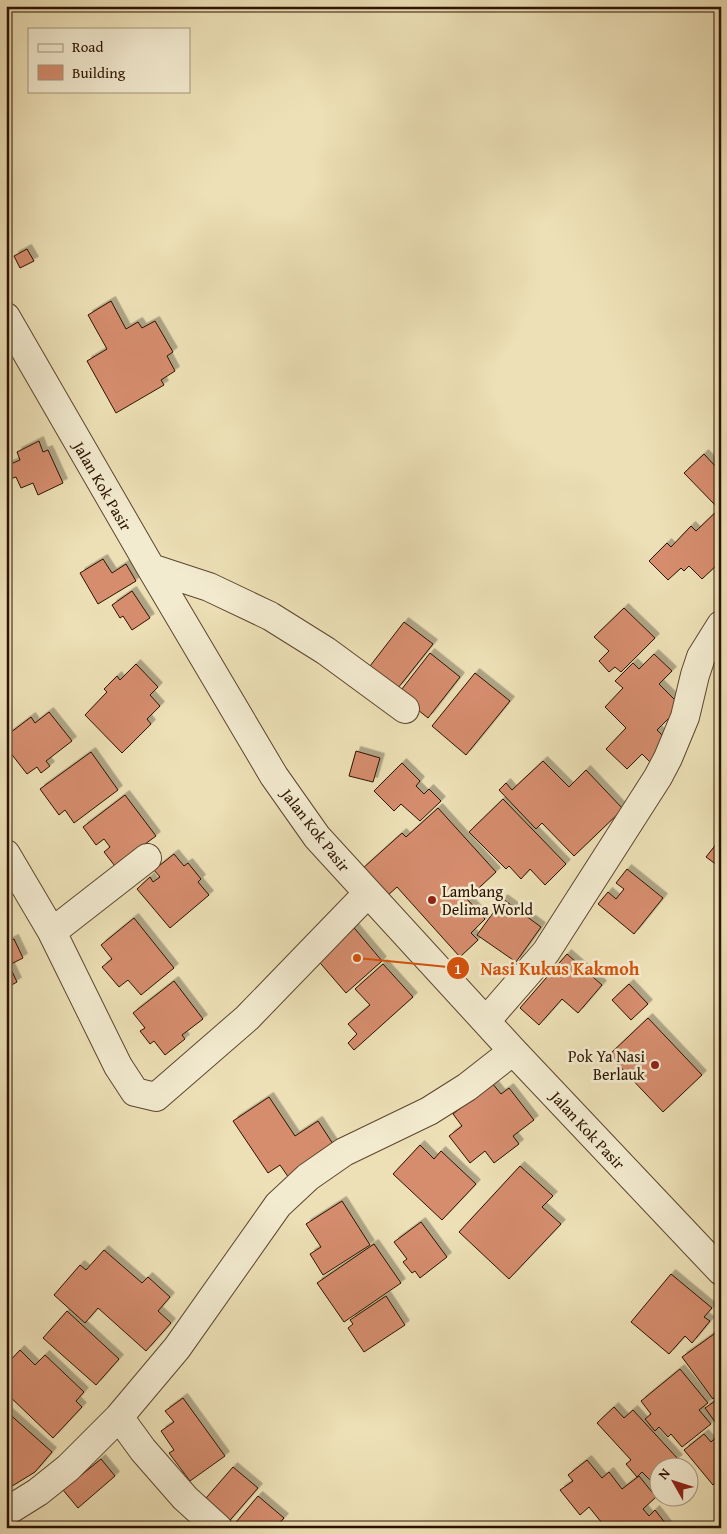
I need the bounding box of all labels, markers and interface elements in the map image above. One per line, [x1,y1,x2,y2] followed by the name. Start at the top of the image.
[28,28,190,92] legend
[72,36,103,57] text: Road
[72,62,126,83] text: Building
[67,435,139,536] street label: Jalan Kok Pasir
[275,782,357,877] street label: Jalan Kok Pasir
[442,879,534,921] place label: Lambang Delima World
[426,894,438,906] marker: Lambang Delima World
[446,952,650,985] callout: Nasi Kukus Kakmoh
[481,955,640,982] text: Nasi Kukus Kakmoh
[454,958,462,979] text: 1
[568,1044,646,1086] place label: Pok Ya Nasi Berlauk
[649,1059,661,1071] marker: Pok Ya Nasi Berlauk
[544,1084,631,1175] street label: Jalan Kok Pasir
[650,1456,700,1506] north arrow
[653,1463,675,1484] text: N

